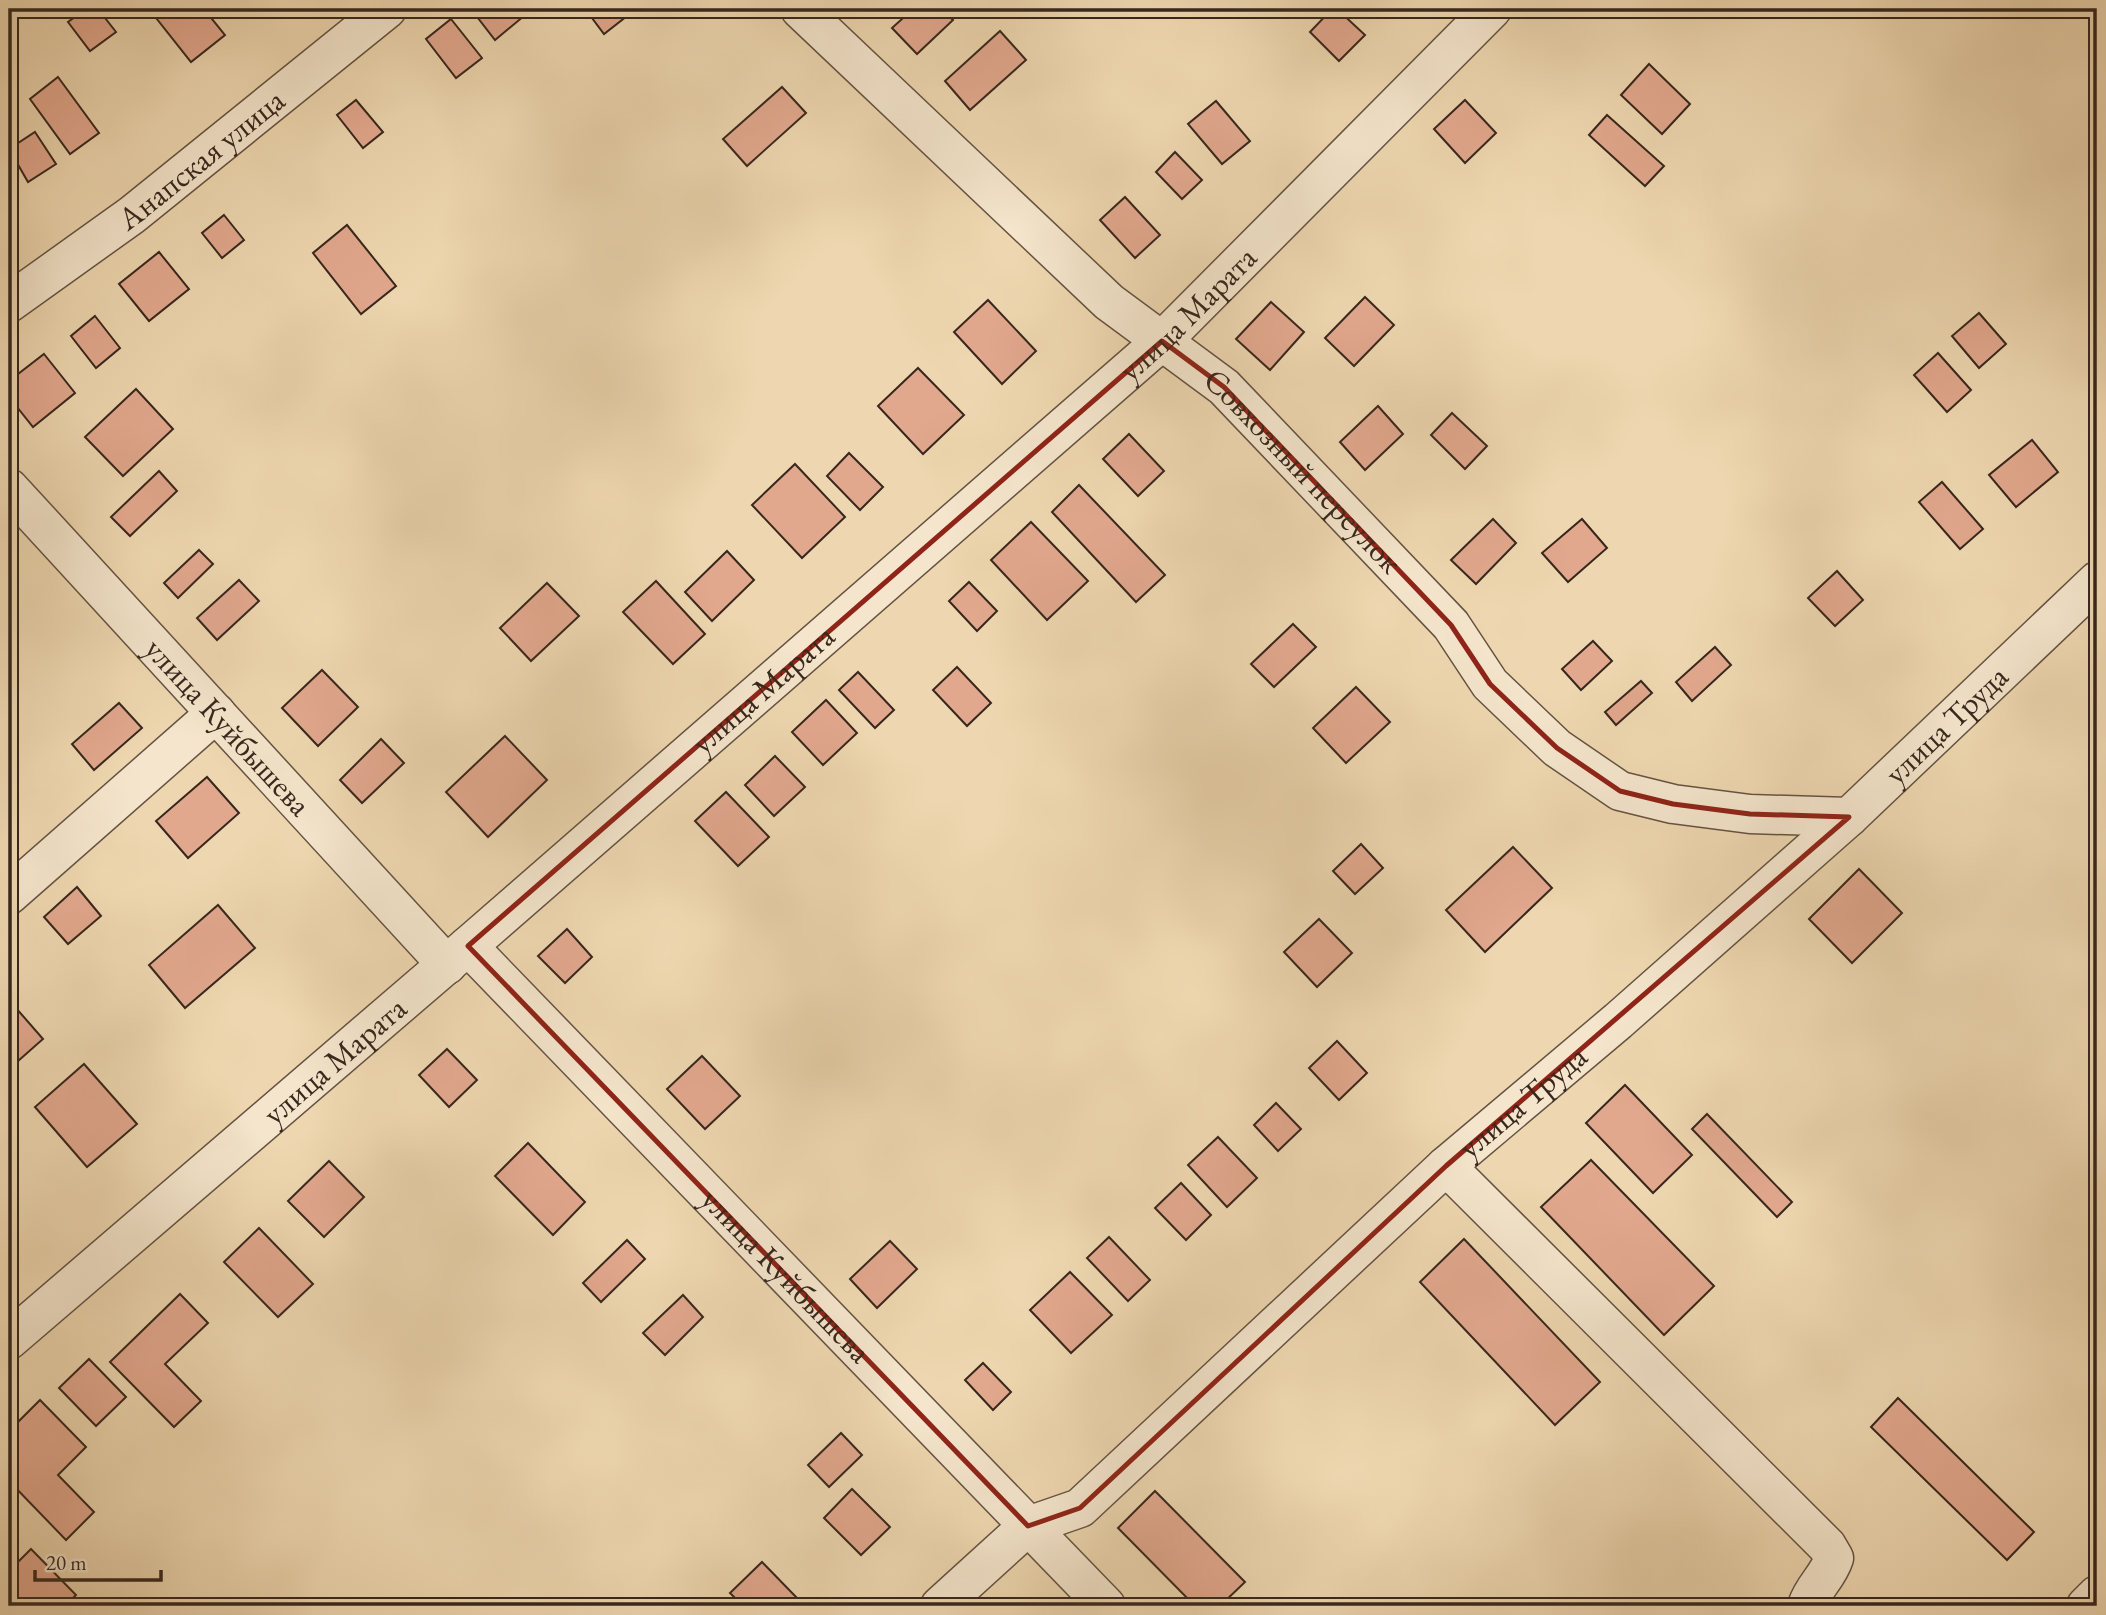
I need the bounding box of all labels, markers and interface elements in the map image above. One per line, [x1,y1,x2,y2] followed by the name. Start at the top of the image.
[108,79,294,240] street label: Анапская улица
[1110,237,1266,390] street label: улица Марата
[1196,359,1412,582] street label: Совхозный переулок
[682,615,843,763] street label: улица Марата
[136,629,321,825] street label: улица Куйбышева
[1875,656,2017,794] street label: улица Труда
[254,987,415,1134] street label: улица Марата
[1449,1035,1596,1168] street label: улица Труда
[692,1179,881,1372] street label: улица Куйбышева
[35,1538,161,1582] scale bar
[46,1549,87,1576] text: 20 m

